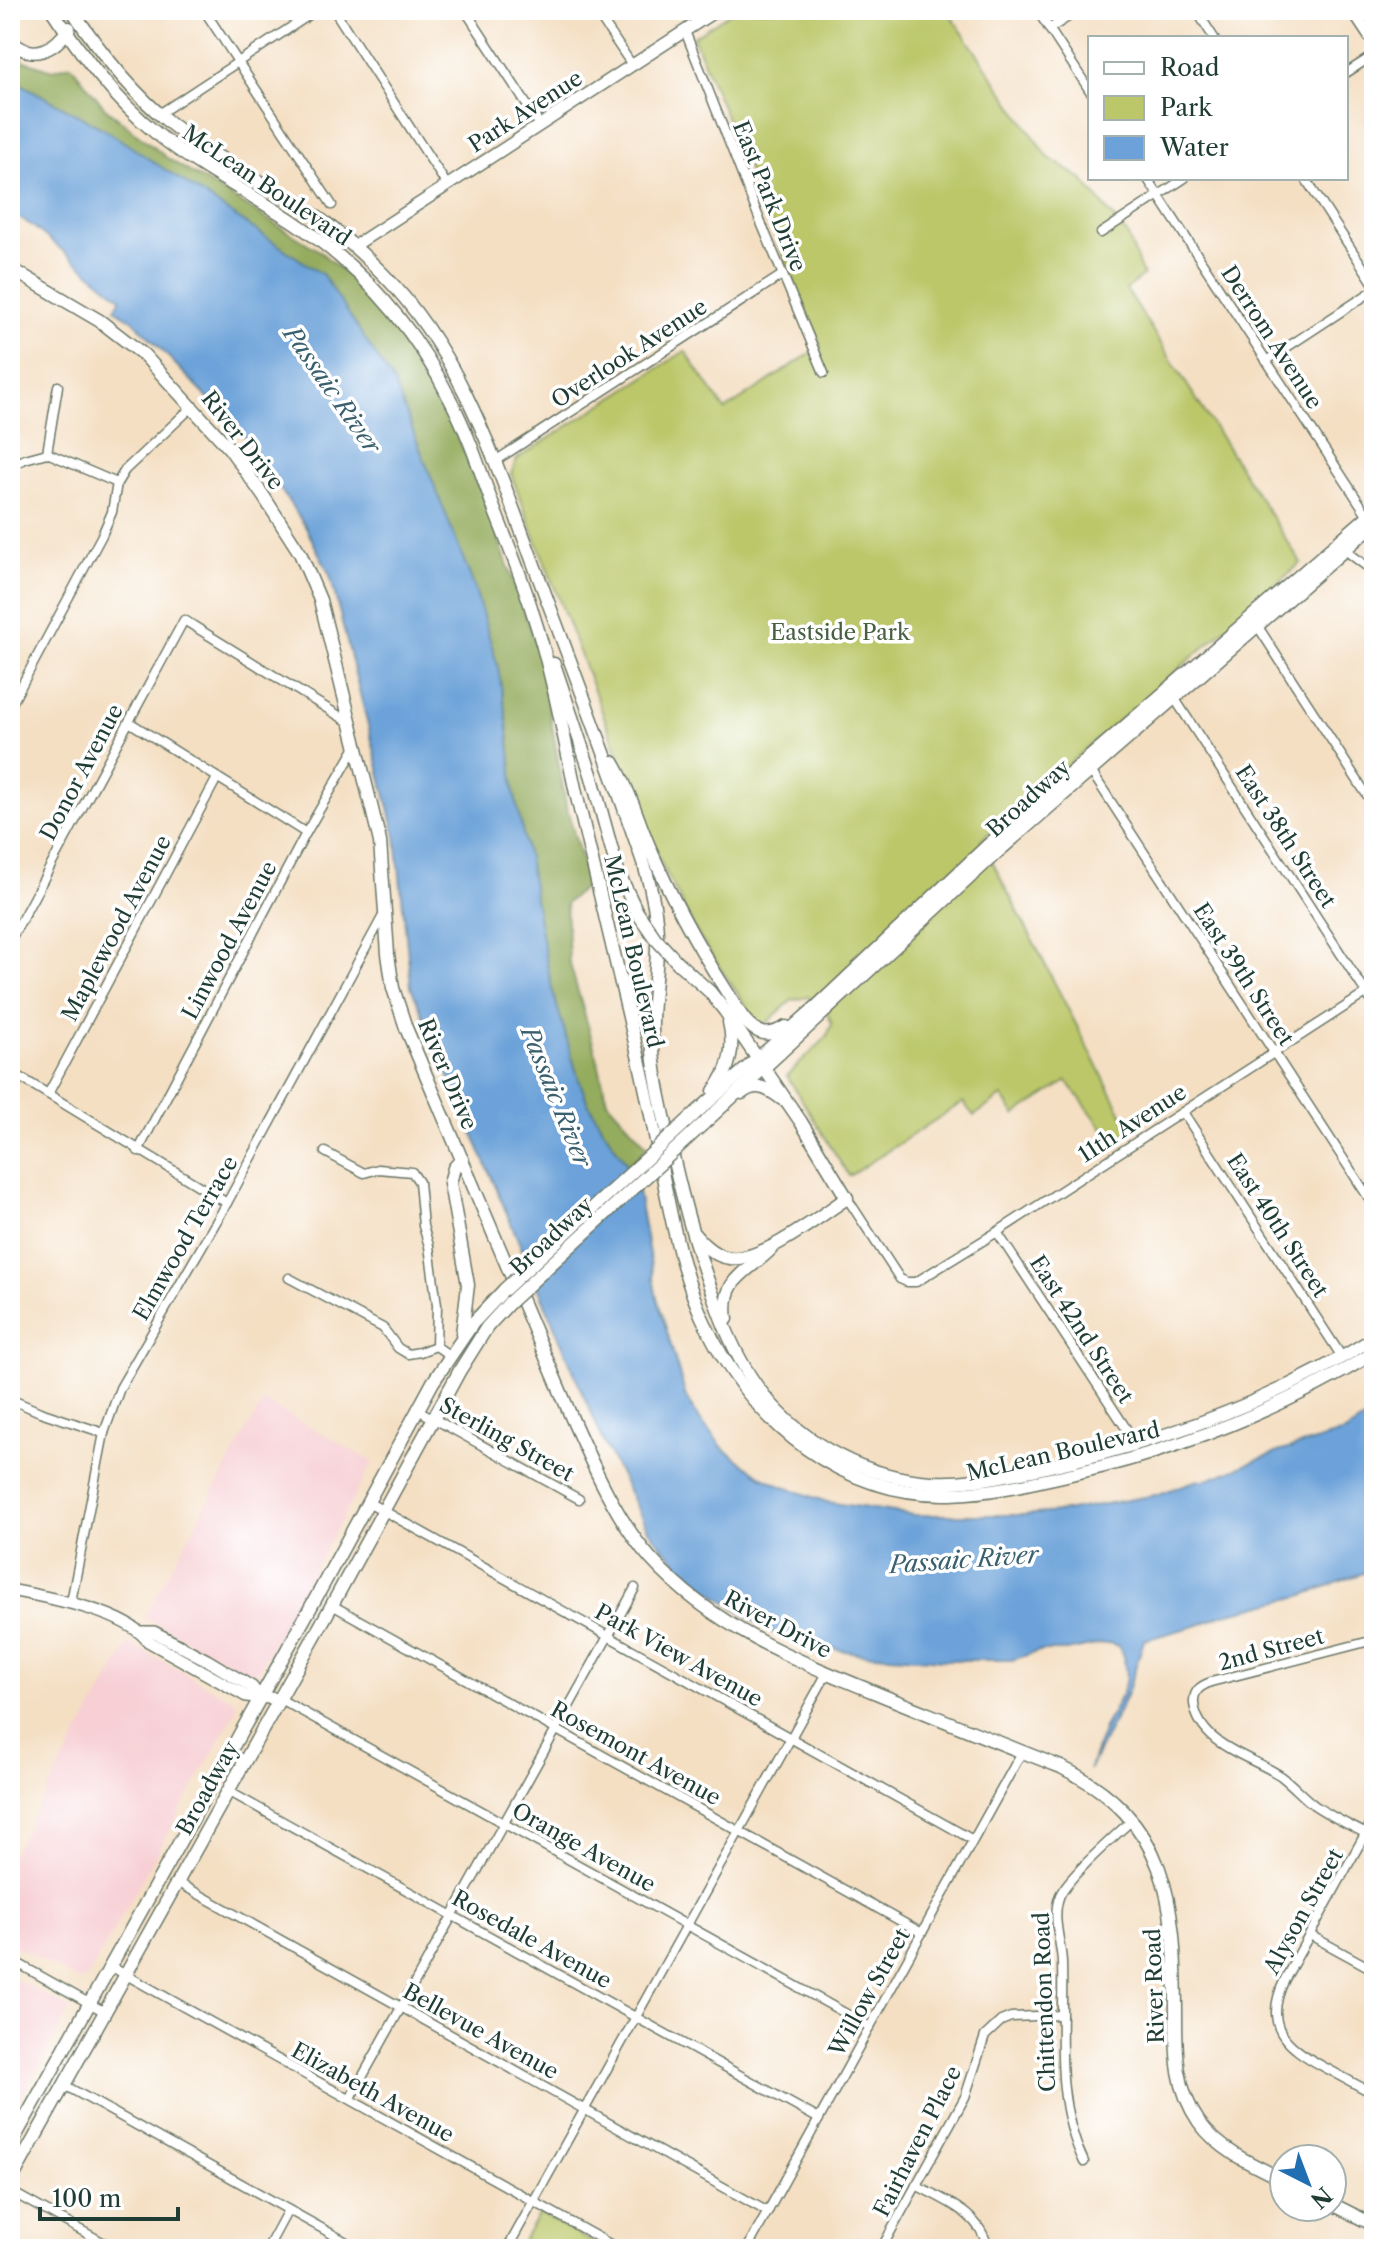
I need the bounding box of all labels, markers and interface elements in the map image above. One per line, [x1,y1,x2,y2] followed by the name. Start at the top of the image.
[1088,36,1348,180] legend
[1160,53,1220,82] text: Road
[463,65,587,158] street label: Park Avenue
[1160,93,1213,122] text: Park
[727,117,812,276] street label: East Park Drive
[177,119,356,252] street label: McLean Boulevard
[1159,133,1229,162] text: Water
[1215,261,1328,414] street label: Derrom Avenue
[546,293,712,414] street label: Overlook Avenue
[277,319,388,461] water label: Passaic River
[196,385,290,495] street label: River Drive
[770,619,911,646] park label: Eastside Park
[34,699,129,845] street label: Donor Avenue
[981,753,1076,843] street label: Broadway
[1229,760,1342,913] street label: East 38th Street
[56,831,177,1026] street label: Maplewood Avenue
[598,852,669,1050] street label: McLean Boulevard
[176,856,283,1024] street label: Linwood Avenue
[1187,898,1300,1051] street label: East 39th Street
[412,1015,483,1134] street label: River Drive
[514,1020,599,1173] water label: Passaic River
[1073,1079,1191,1168] street label: 11th Avenue
[1221,1148,1334,1303] street label: East 40th Street
[127,1151,243,1325] street label: Elmwood Terrace
[504,1191,599,1282] street label: Broadway
[1024,1250,1139,1408] street label: East 42nd Street
[435,1391,579,1488] street label: Sterling Street
[964,1416,1162,1487] street label: McLean Boulevard
[886,1540,1041,1579] water label: Passaic River
[719,1585,836,1664] street label: River Drive
[590,1598,767,1713] street label: Park View Avenue
[1215,1622,1327,1677] street label: 2nd Street
[546,1696,725,1811] street label: Rosemont Avenue
[171,1736,245,1840] street label: Broadway
[507,1797,660,1898] street label: Orange Avenue
[1257,1843,1349,1980] street label: Alyson Street
[447,1884,616,1994] street label: Rosedale Avenue
[1028,1912,1061,2092] street label: Chittendon Road
[823,1923,916,2062] street label: Willow Street
[1139,1928,1170,2044] street label: River Road
[398,1978,563,2085] street label: Bellevue Avenue
[287,2037,459,2148] street label: Elizabeth Avenue
[868,2061,967,2221] street label: Fairhaven Place
[1268,2143,1348,2223] north arrow
[40,2171,178,2221] scale bar
[1305,2181,1337,2214] text: N
[52,2184,121,2213] text: 100 m

